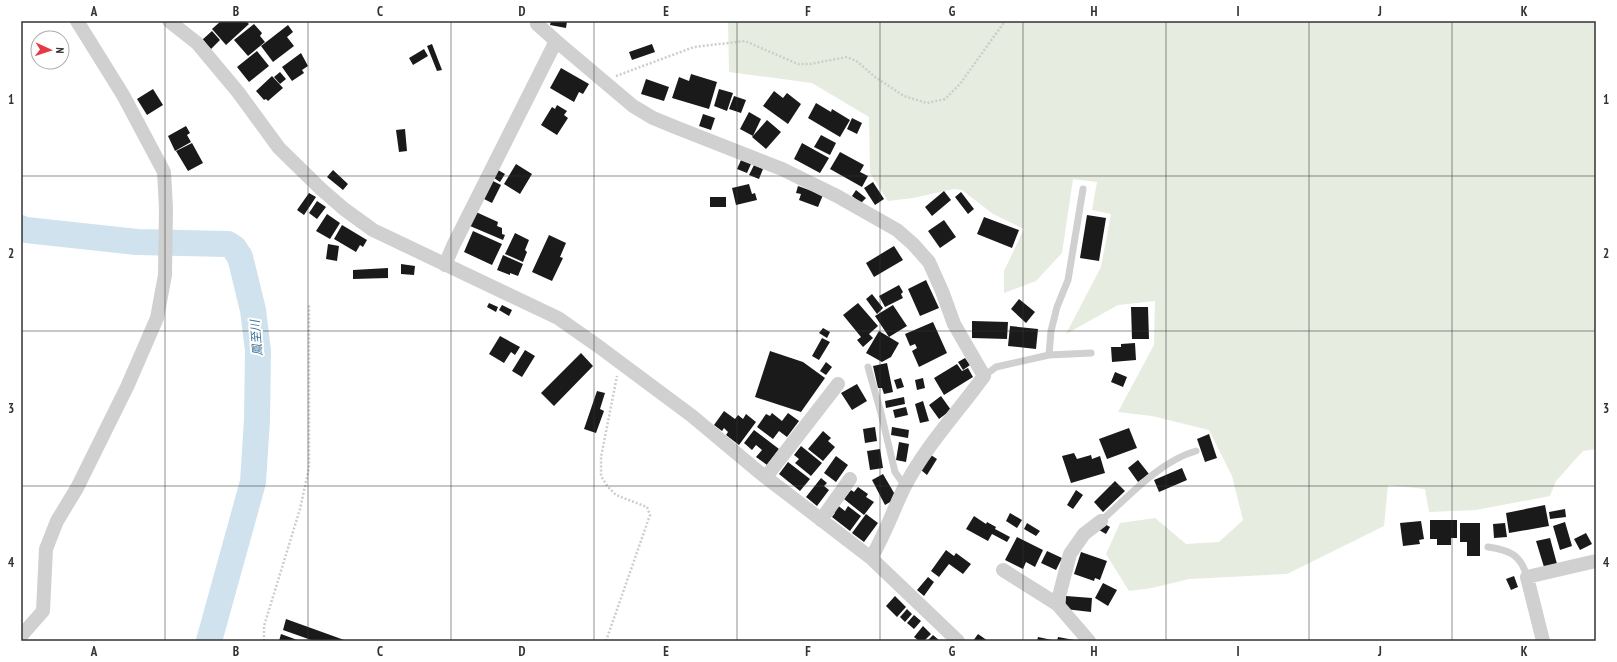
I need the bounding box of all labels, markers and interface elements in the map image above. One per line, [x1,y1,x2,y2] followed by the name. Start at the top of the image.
[90,3,98,20] text: A
[233,3,239,20] text: B
[377,3,383,20] text: C
[519,3,526,20] text: D
[663,3,669,20] text: E
[805,3,811,20] text: F
[949,3,956,20] text: G
[1091,3,1098,20] text: H
[1236,3,1240,20] text: I
[1377,3,1382,20] text: J
[1521,3,1528,20] text: K
[30,30,70,70] north arrow
[53,47,67,54] text: N
[8,91,14,108] text: 1
[1603,91,1609,108] text: 1
[8,245,14,262] text: 2
[1603,245,1609,262] text: 2
[247,317,265,357] water label: 鳳至川
[8,400,14,417] text: 3
[1603,400,1609,417] text: 3
[8,554,15,571] text: 4
[1603,554,1610,571] text: 4
[90,643,98,660] text: A
[233,643,239,660] text: B
[377,643,383,660] text: C
[519,643,526,660] text: D
[663,643,669,660] text: E
[805,643,811,660] text: F
[949,643,956,660] text: G
[1091,643,1098,660] text: H
[1236,643,1240,660] text: I
[1377,643,1382,660] text: J
[1521,643,1528,660] text: K

